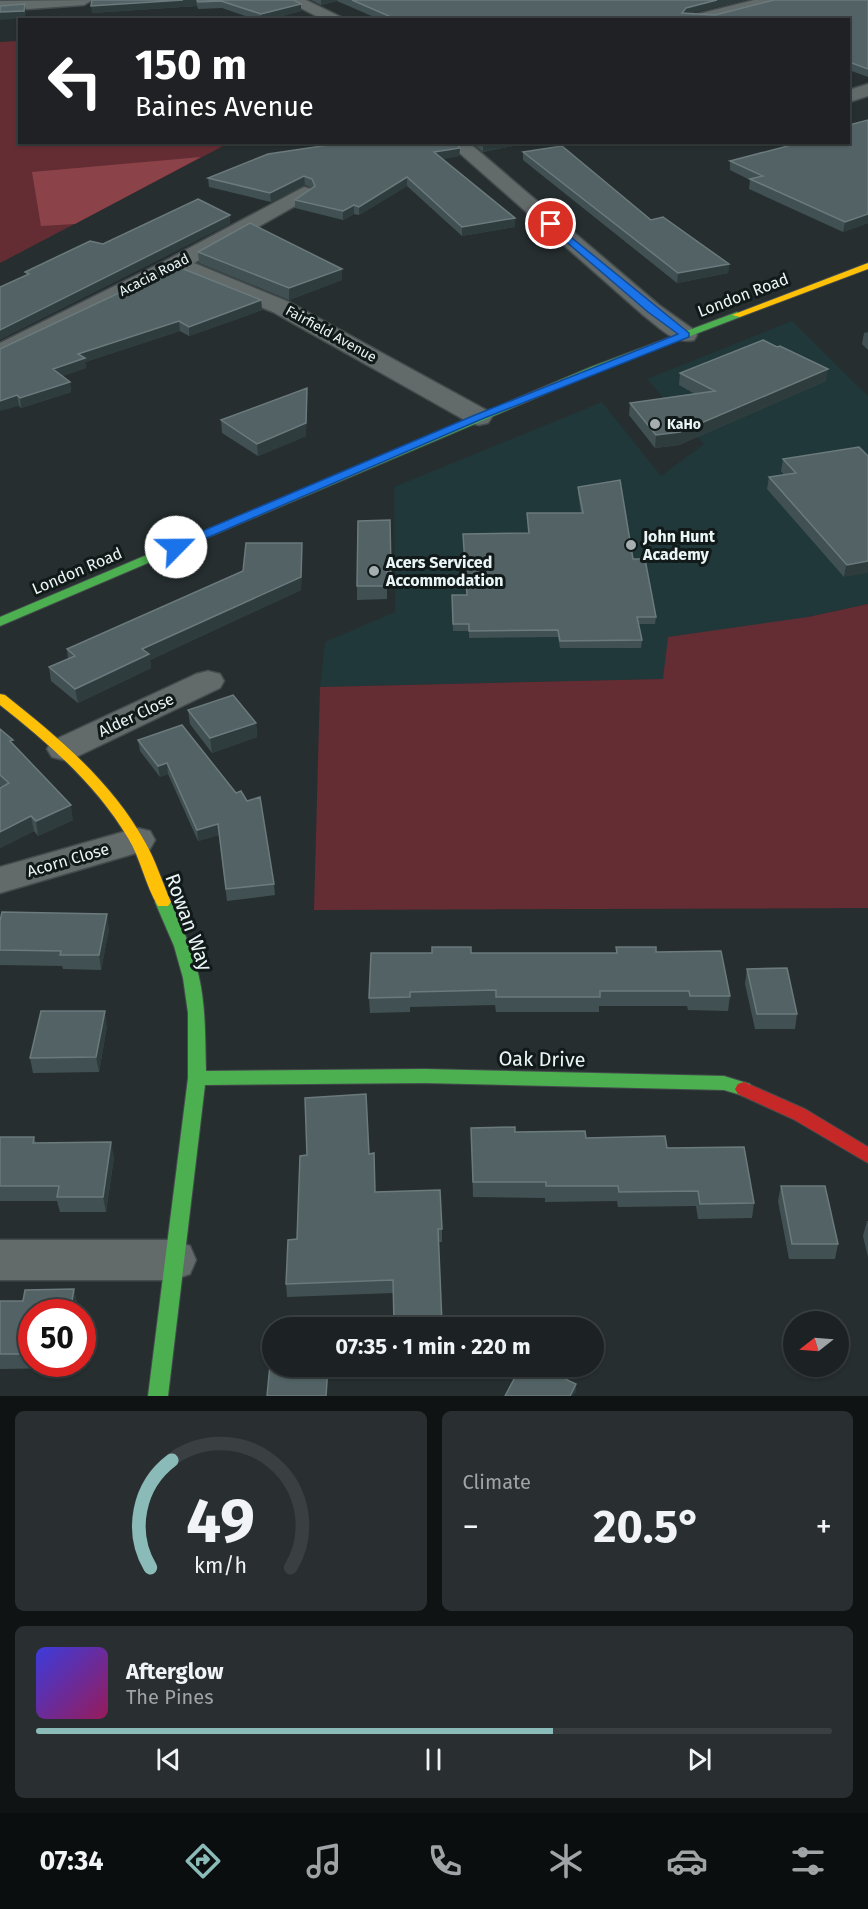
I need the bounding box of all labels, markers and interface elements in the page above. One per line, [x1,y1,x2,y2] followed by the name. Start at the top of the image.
[135,40,247,90] text: 150 m
[36,42,114,120] icon: left
[135,91,314,123] text: Baines Avenue
[525,198,576,249] pin
[534,207,567,240] icon: arrive
[116,250,192,300] street label: Acacia Road
[695,269,791,321] street label: London Road
[283,302,379,366] street label: Fairfield Avenue
[667,416,701,433] place label: KaHo
[648,417,662,431] marker: KaHo
[144,515,208,579] position arrow
[642,527,716,564] place label: John Hunt Academy
[624,538,638,552] marker: John Hunt Academy
[29,544,125,598] street label: London Road
[385,553,504,590] place label: Acers Serviced Accommodation
[367,564,381,578] marker: Acers Serviced Accommodation
[95,689,177,741] street label: Alder Close
[25,839,111,881] street label: Acorn Close
[160,870,218,974] street label: Rowan Way
[498,1046,586,1072] street label: Oak Drive
[18,1299,96,1377] speed limit sign: 50
[783,1311,849,1377] north arrow
[783,1311,849,1377] map controls
[335,1333,531,1360] text: 07:35 · 1 min · 220 m
[463,1470,531,1494] text: Climate
[186,1484,255,1559] text: 49
[593,1500,701,1554] text: 20.5°
[463,1507,479,1547] text: −
[816,1507,832,1547] text: +
[194,1553,247,1579] text: km/h
[126,1658,223,1685] text: Afterglow
[126,1685,213,1709] text: The Pines
[152,1743,185,1776] icon: previous
[417,1743,450,1776] icon: pause
[683,1743,716,1776] icon: next
[182,1840,224,1882] icon: directions
[303,1840,345,1882] icon: music
[424,1840,466,1882] icon: phone
[545,1840,587,1882] icon: climate
[666,1840,708,1882] icon: car
[787,1840,829,1882] icon: filters
[39,1845,103,1877] text: 07:34

